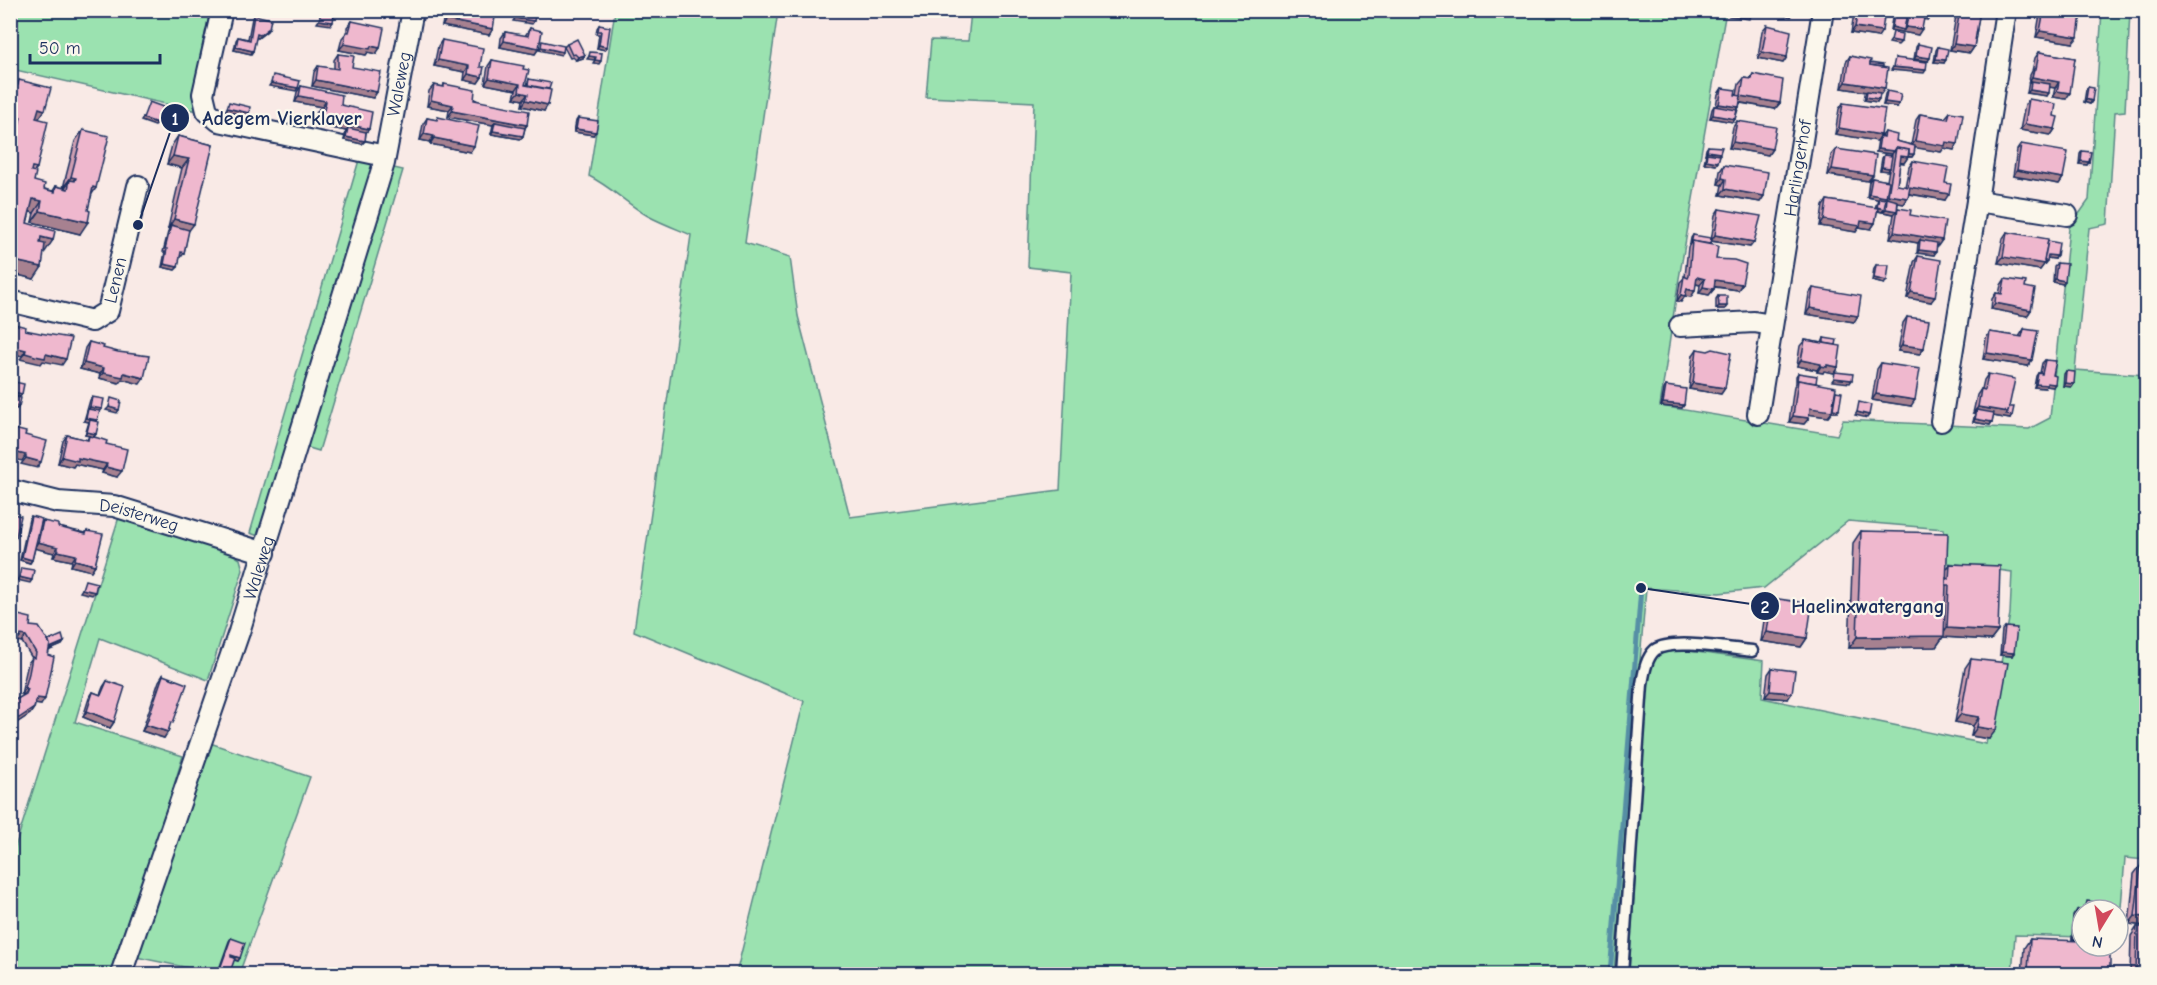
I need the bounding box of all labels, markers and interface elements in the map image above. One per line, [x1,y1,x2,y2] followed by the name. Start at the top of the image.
[30,27,160,65] scale bar
[39,38,81,59] text: 50 m
[383,50,415,118] street label: Waleweg
[160,99,374,137] callout: Adegem Vierklaver
[202,107,362,130] text: Adegem Vierklaver
[171,109,179,130] text: 1
[1779,117,1816,218] street label: Harlingerhof
[100,255,131,305] street label: Lenen
[99,494,181,536] street label: Deisterweg
[239,533,279,602] street label: Waleweg
[1750,587,1957,625] callout: Haelinxwatergang
[1791,595,1945,618] text: Haelinxwatergang
[1761,597,1770,618] text: 2
[2070,898,2130,958] north arrow
[2090,932,2104,952] text: N

